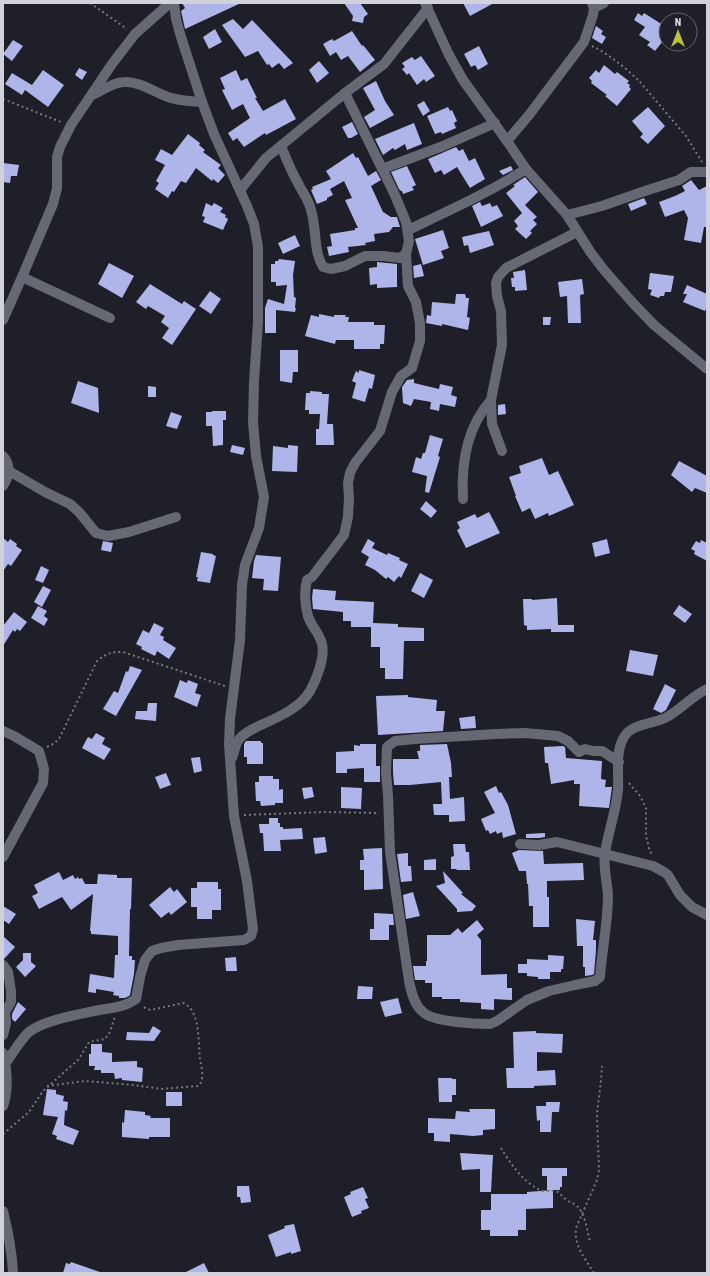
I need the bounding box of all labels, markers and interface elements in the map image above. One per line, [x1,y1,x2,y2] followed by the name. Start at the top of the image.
[658,12,698,52] north arrow
[675,16,681,28] text: N

